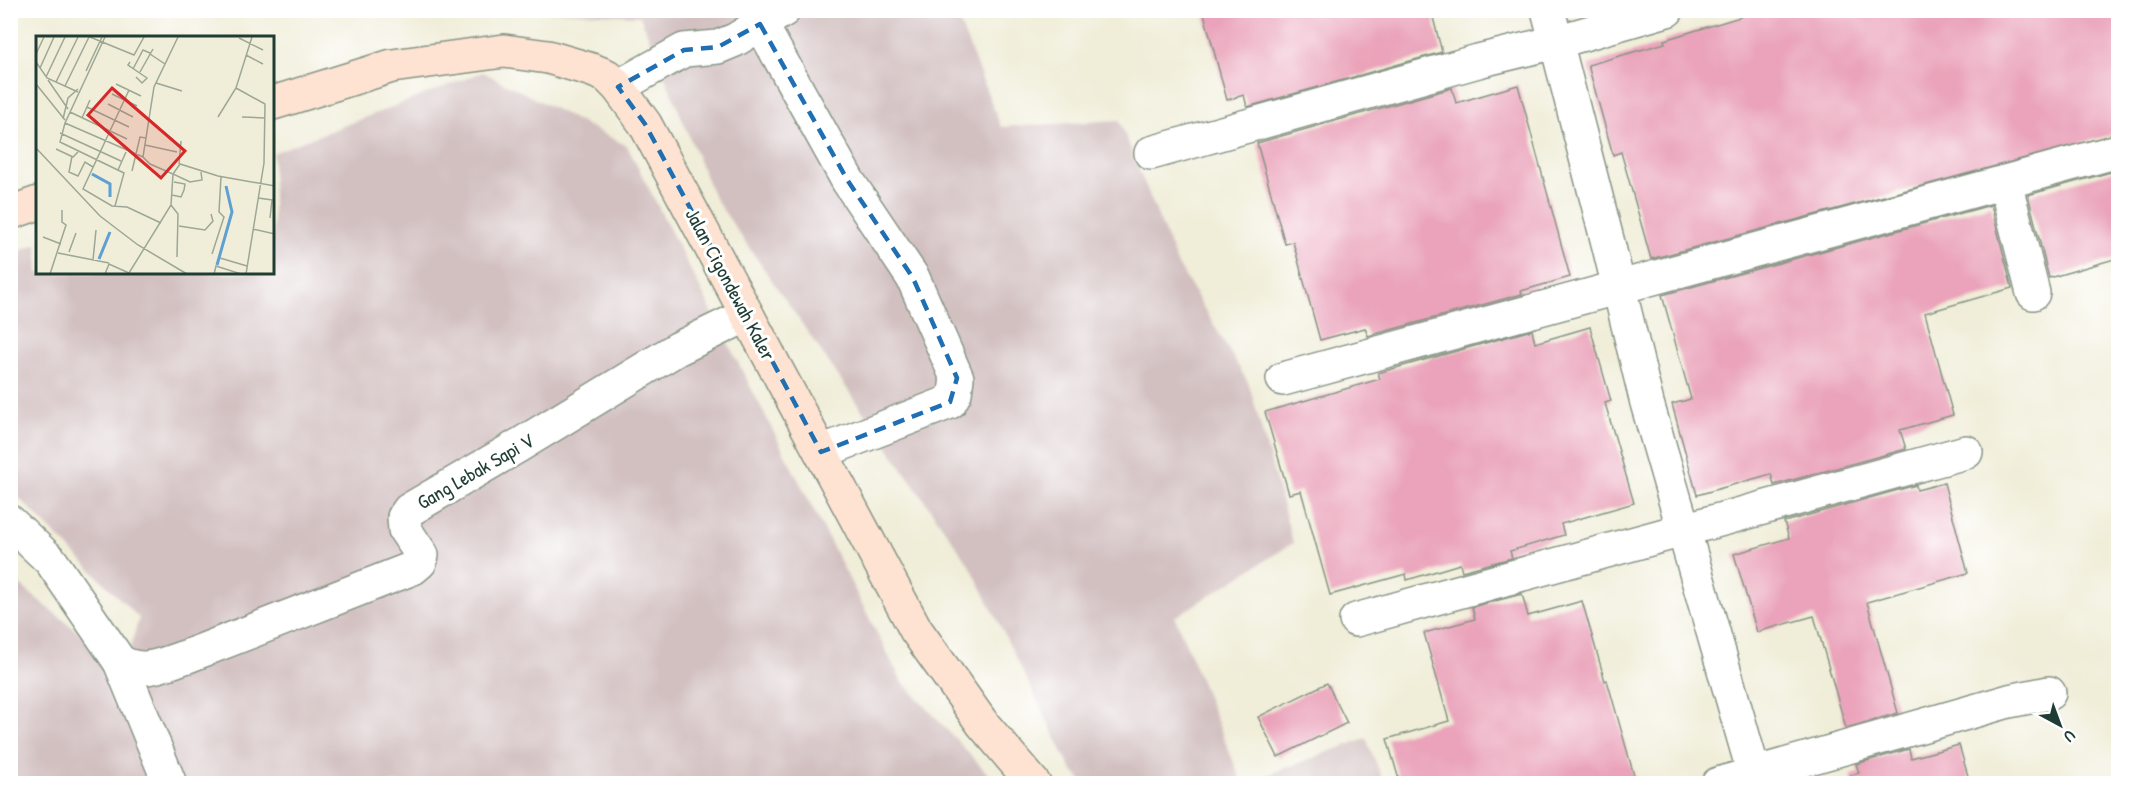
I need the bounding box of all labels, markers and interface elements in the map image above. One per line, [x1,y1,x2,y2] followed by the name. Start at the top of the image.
[36,36,274,274] inset map
[679,203,783,365] street label: Jalan Cigondewah Kaler
[412,426,539,515] street label: Gang Lebak Sapi V
[2030,695,2090,755] north arrow
[2059,725,2080,748] text: U

